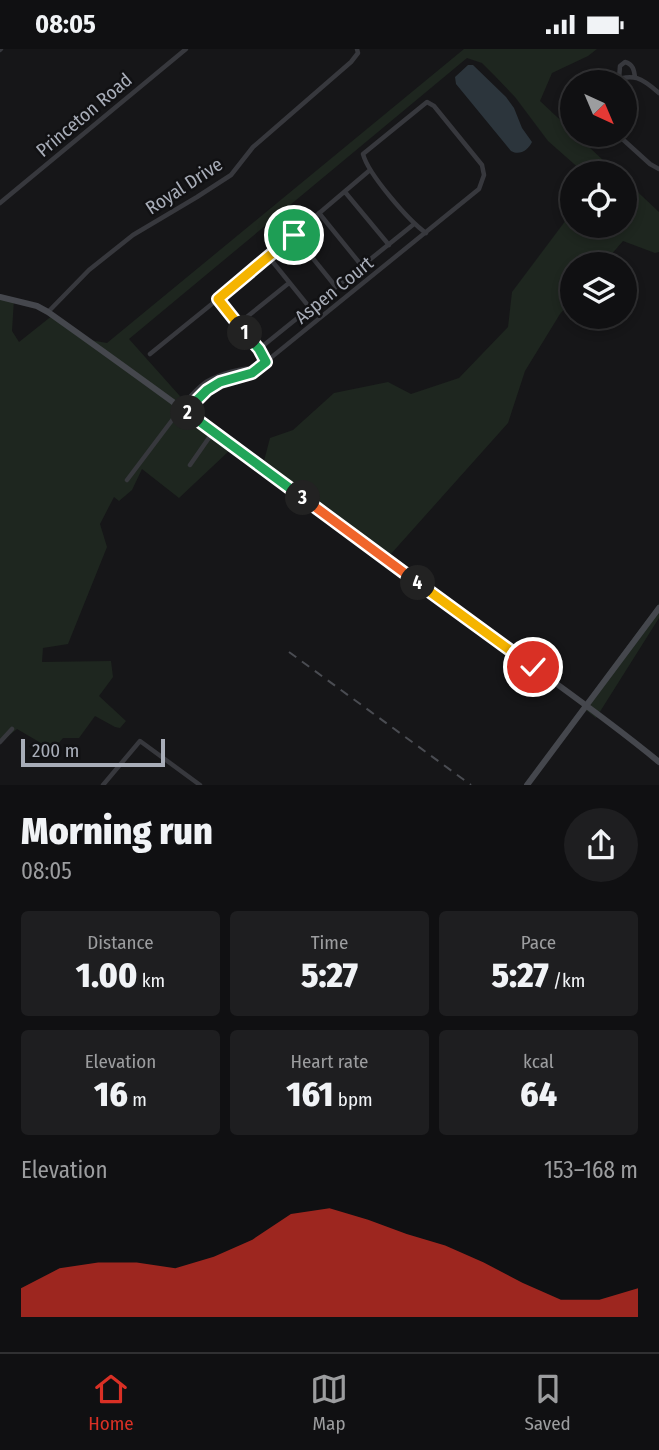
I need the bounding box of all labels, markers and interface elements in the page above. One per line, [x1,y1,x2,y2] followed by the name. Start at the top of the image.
[35,9,96,40] text: 08:05
[31,68,137,162] street label: Princeton Road
[560,70,637,147] north arrow
[560,70,637,329] map controls
[141,153,227,219] street label: Royal Drive
[560,161,637,238] button: locate
[264,205,324,265] pin
[275,216,313,254] icon: arrive
[290,251,378,329] street label: Aspen Court
[560,252,637,329] button: layers
[228,315,262,351] pin: 1
[240,321,249,344] text: 1
[170,395,206,431] pin: 2
[183,401,192,424] text: 2
[286,481,320,515] pin: 3
[298,486,307,509] text: 3
[400,565,436,601] pin: 4
[413,571,422,594] text: 4
[503,637,563,697] pin
[514,648,552,686] icon: check
[21,736,164,768] scale bar
[32,739,79,762] text: 200 m
[21,808,213,854] text: Morning run
[564,808,638,882] button: share
[21,857,72,885] text: 08:05
[87,931,154,954] text: Distance
[311,931,348,954] text: Time
[521,931,556,954] text: Pace
[76,954,137,996] text: 1.00
[301,954,358,996] text: 5:27
[492,954,549,996] text: 5:27
[137,969,165,992] text: km
[549,969,585,992] text: /km
[85,1050,156,1073] text: Elevation
[290,1050,369,1073] text: Heart rate
[523,1050,554,1073] text: kcal
[94,1073,128,1115] text: 16
[286,1073,333,1115] text: 161
[520,1073,557,1115] text: 64
[128,1088,147,1111] text: m
[333,1088,373,1111] text: bpm
[21,1156,108,1184] text: Elevation
[544,1156,638,1184] text: 153–168 m
[88,1370,134,1435] tab: Home
[310,1370,348,1435] tab: Map
[524,1370,571,1435] tab: Saved

